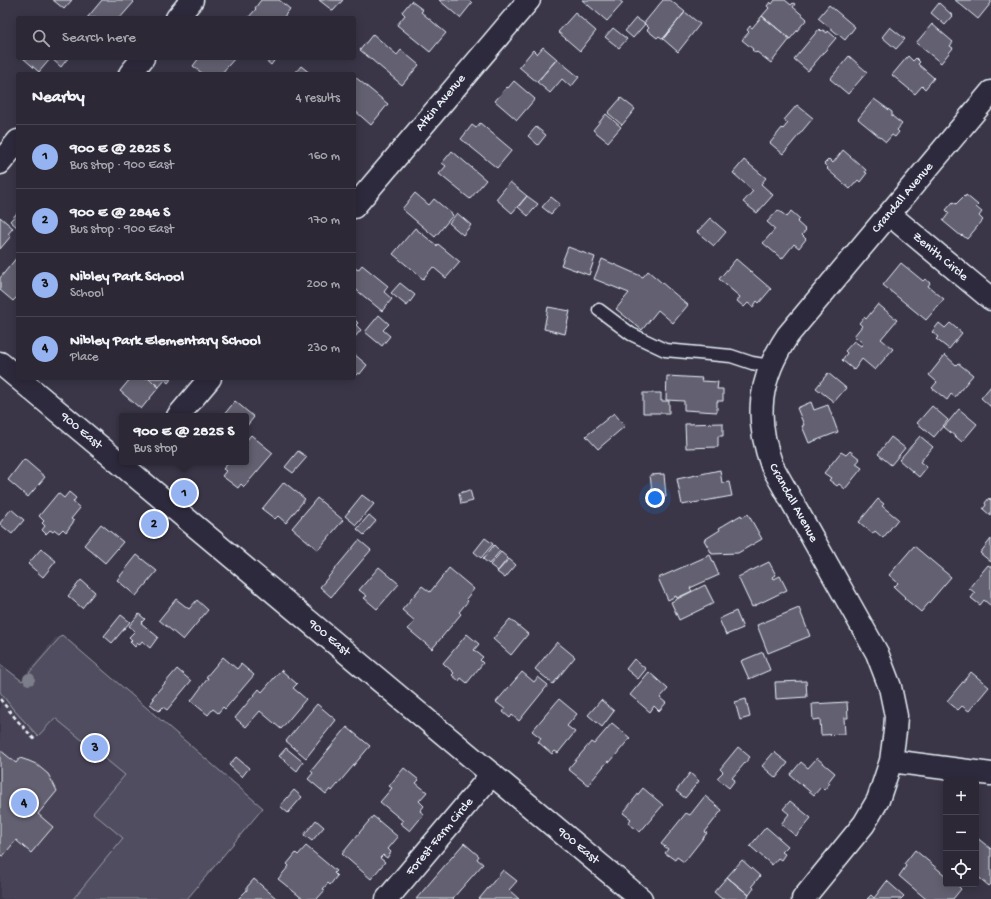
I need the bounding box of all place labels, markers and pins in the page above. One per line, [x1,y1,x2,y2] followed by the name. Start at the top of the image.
[171,478,197,508] pin: 1
[141,509,167,539] pin: 2
[82,733,108,763] pin: 3
[11,788,37,818] pin: 4

